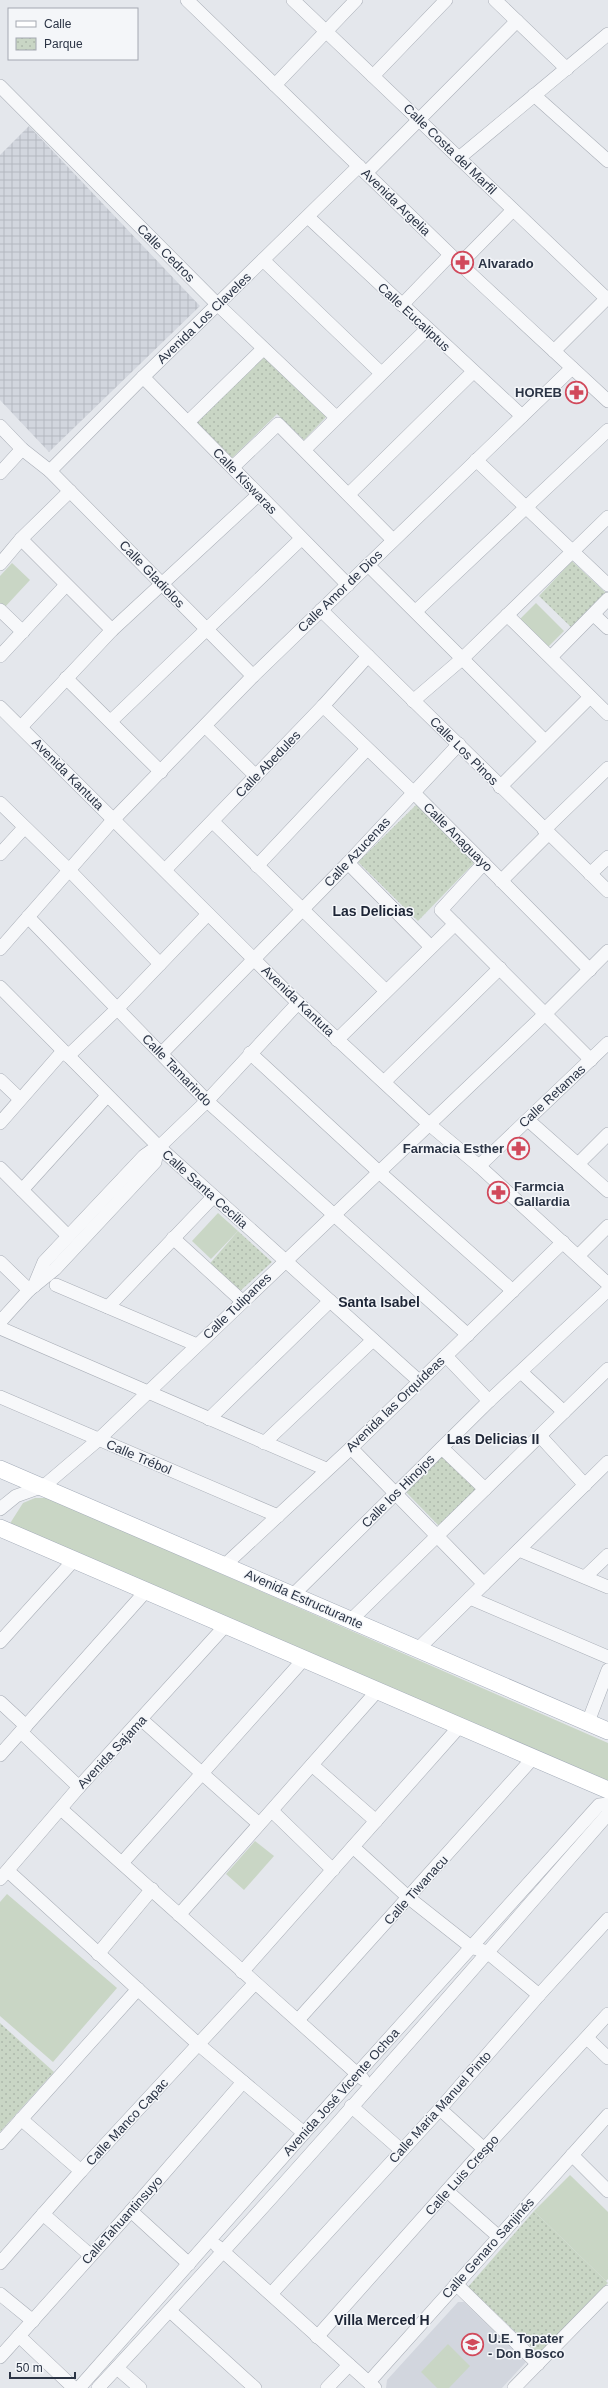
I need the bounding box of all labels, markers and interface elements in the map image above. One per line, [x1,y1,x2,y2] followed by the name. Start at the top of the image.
[8,8,138,60] legend
[44,17,72,31] text: Calle
[44,37,83,51] text: Parque
[400,101,500,197] street label: Calle Costa del Marfil
[358,165,434,239] street label: Avenida Argelia
[134,221,198,285] street label: Calle Cedros
[450,250,476,276] pharmacy icon: Alvarado
[478,256,534,271] place label: Alvarado
[154,269,254,367] street label: Avenida Los Claveles
[375,280,454,355] street label: Calle Eucaliptus
[564,379,590,405] pharmacy icon: HOREB
[515,385,562,400] place label: HOREB
[210,445,281,517] street label: Calle Kiswaras
[116,537,188,611] street label: Calle Gladiolos
[295,547,386,635] street label: Calle Amor de Dios
[427,714,502,789] street label: Calle Los Pinos
[232,727,304,800] street label: Calle Abedules
[29,735,107,813] street label: Avenida Kantuta
[420,799,496,875] street label: Calle Anaguayo
[321,814,393,890] street label: Calle Azucenas
[333,903,414,919] district label: Las Delicias
[259,963,338,1040] street label: Avenida Kantuta
[139,1031,215,1109] street label: Calle Tamarindo
[516,1061,589,1131] street label: Calle Retamas
[506,1135,532,1161] pharmacy icon: Farmacia Esther
[403,1141,504,1156] place label: Farmacia Esther
[159,1147,251,1232] street label: Calle Santa Cecilia
[514,1179,570,1209] place label: Farmcia Gallardia
[485,1180,511,1206] pharmacy icon: Farmcia Gallardia
[200,1269,275,1342] street label: Calle Tulipanes
[338,1294,420,1310] district label: Santa Isabel
[343,1353,448,1455] street label: Avenida las Orquídeas
[447,1431,539,1447] district label: Las Delicias II
[104,1437,174,1477] street label: Calle Trébol
[358,1451,438,1531] street label: Calle los Hinojos
[243,1566,365,1632] street label: Avenida Estructurante
[74,1712,150,1792] street label: Avenida Sajama
[381,1852,451,1928] street label: Calle Tiwanacu
[280,2025,403,2159] street label: Avenida José Vicente Ochoa
[386,2048,494,2166] street label: Calle Maria Manuel Pinto
[83,2075,172,2169] street label: Calle Manco Capac
[422,2132,502,2218] street label: Calle Luis Crespo
[78,2173,166,2267] street label: CalleTahuantinsuyo
[439,2194,537,2301] street label: Calle Genaro Sanjinés
[334,2312,430,2328] district label: Villa Merced H
[488,2331,565,2361] place label: U.E. Topater - Don Bosco
[459,2332,485,2358] school or university icon: U.E. Topater - Don Bosco
[10,2354,75,2380] scale bar
[16,2361,43,2375] text: 50 m

